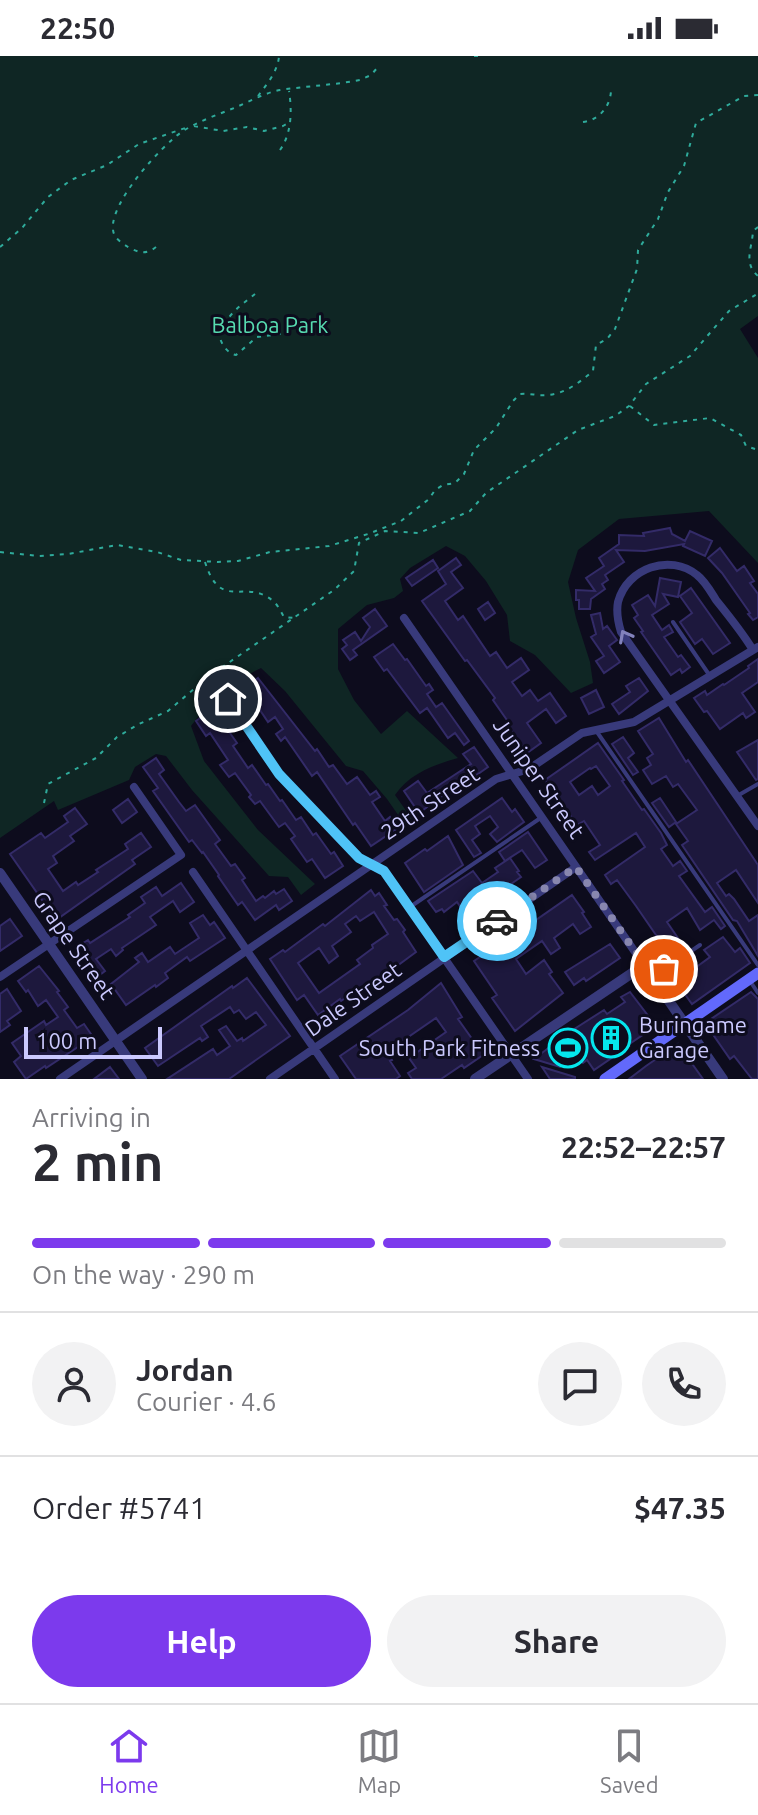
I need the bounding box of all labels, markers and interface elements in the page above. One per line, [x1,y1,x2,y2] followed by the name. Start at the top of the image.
[40,11,115,45] text: 22:50
[212,312,328,337] park label: Balboa Park
[620,630,635,644] one-way arrow
[194,665,262,733] pin
[206,677,250,721] icon: home
[489,713,590,843] street label: Juniper Street
[376,761,484,844] street label: 29th Street
[457,881,537,961] courier
[28,886,121,1004] street label: Grape Street
[475,899,519,943] icon: car
[630,935,698,1003] pin
[642,947,686,991] icon: bag
[300,956,406,1041] street label: Dale Street
[639,1012,747,1062] place label: Buringame Garage
[590,1017,632,1059] building icon: Buringame Garage
[24,1023,162,1059] scale bar
[547,1027,589,1069] sports icon: South Park Fitness
[36,1028,97,1053] text: 100 m
[359,1035,540,1060] place label: South Park Fitness
[32,1103,151,1132] text: Arriving in
[561,1130,726,1164] text: 22:52–22:57
[32,1133,163,1191] text: 2 min
[32,1260,255,1289] text: On the way · 290 m
[32,1342,116,1426] button: person
[538,1342,622,1426] button: chat
[642,1342,726,1426] button: phone
[136,1353,234,1387] text: Jordan
[136,1387,276,1416] text: Courier · 4.6
[32,1491,206,1525] text: Order #5741
[634,1491,726,1525] text: $47.35
[32,1595,371,1687] button: Help
[387,1595,726,1687] button: Share
[99,1724,159,1797] tab: Home
[357,1724,401,1797] tab: Map
[600,1724,659,1797] tab: Saved

